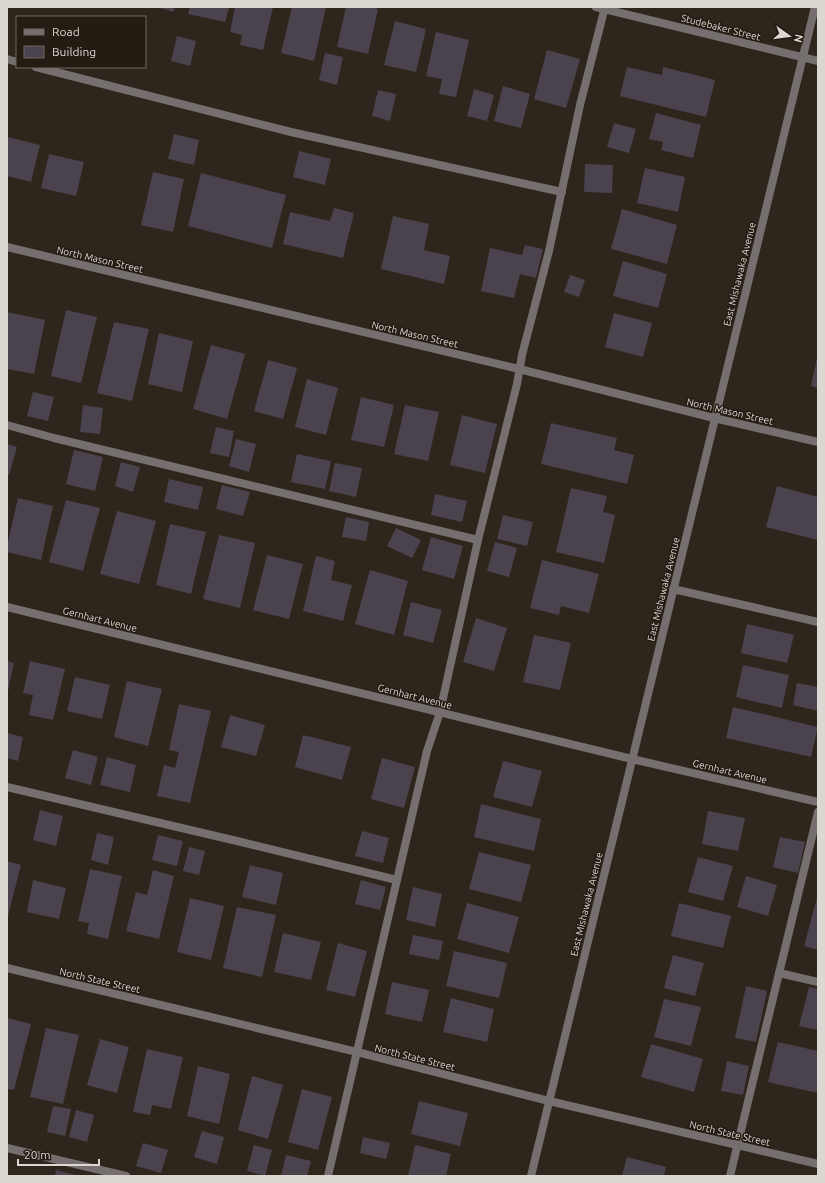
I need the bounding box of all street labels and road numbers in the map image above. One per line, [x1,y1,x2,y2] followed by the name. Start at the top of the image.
[680,12,762,43] street label: Studebaker Street
[721,221,758,327] street label: East Mishawaka Avenue
[55,244,144,275] street label: North Mason Street
[370,319,459,350] street label: North Mason Street
[685,396,774,427] street label: North Mason Street
[645,536,682,642] street label: East Mishawaka Avenue
[62,605,138,634] street label: Gernhart Avenue
[377,682,453,711] street label: Gernhart Avenue
[692,758,768,785] street label: Gernhart Avenue
[568,851,605,957] street label: East Mishawaka Avenue
[58,966,141,995] street label: North State Street
[373,1042,456,1073] street label: North State Street
[688,1119,771,1148] street label: North State Street

